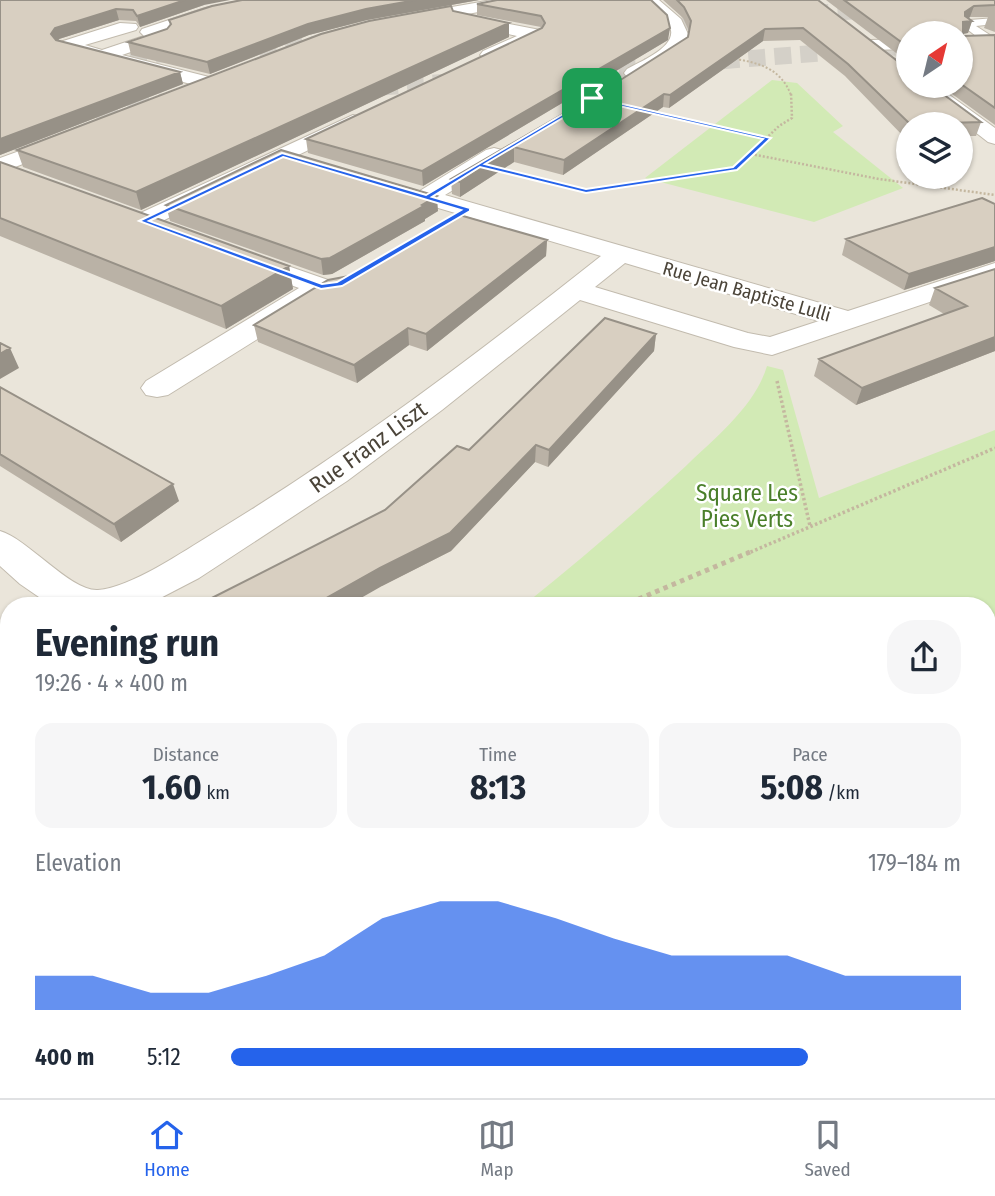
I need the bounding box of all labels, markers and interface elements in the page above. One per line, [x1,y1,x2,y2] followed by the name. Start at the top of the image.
[896,21,973,98] north arrow
[896,21,973,189] map controls
[562,68,622,128] pin
[573,79,611,117] icon: arrive
[896,112,973,189] button: layers
[660,256,834,327] street label: Rue Jean Baptiste Lulli
[304,395,433,499] street label: Rue Franz Liszt
[696,479,798,533] park label: Square Les Pies Verts
[35,620,219,666] text: Evening run
[887,620,961,694] button: share
[35,669,188,697] text: 19:26 · 4 × 400 m
[153,743,219,766] text: Distance
[479,743,517,766] text: Time
[792,743,828,766] text: Pace
[142,766,202,808] text: 1.60
[470,766,526,808] text: 8:13
[760,766,823,808] text: 5:08
[202,781,230,804] text: km
[823,781,860,804] text: /km
[35,849,122,877] text: Elevation
[868,849,961,877] text: 179–184 m
[35,1043,94,1071] text: 400 m
[147,1043,181,1071] text: 5:12
[144,1116,190,1181] tab: Home
[478,1116,516,1181] tab: Map
[804,1116,851,1181] tab: Saved

